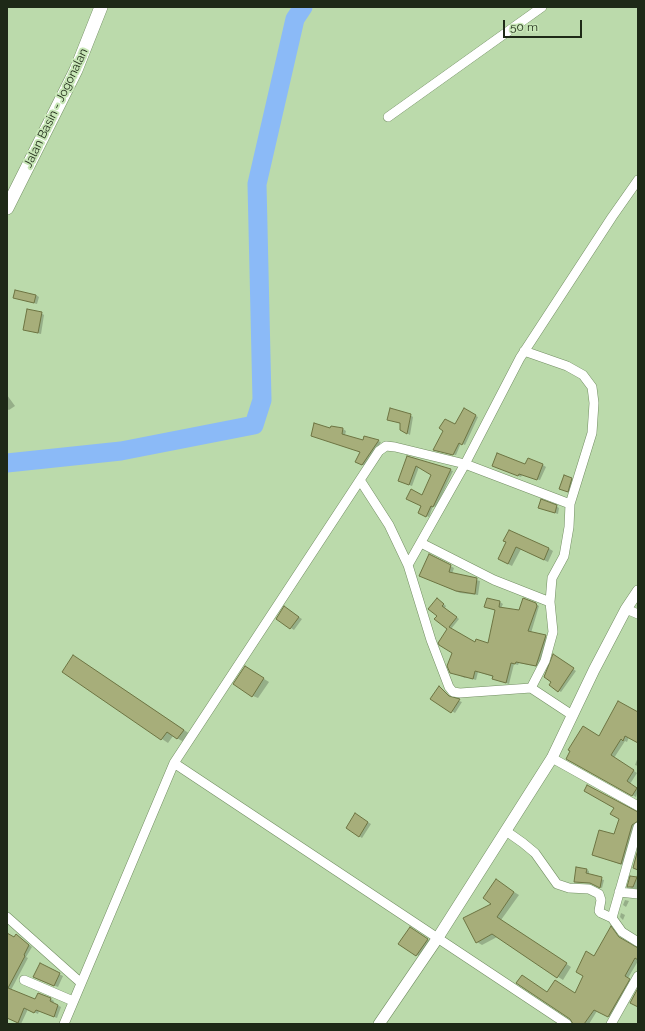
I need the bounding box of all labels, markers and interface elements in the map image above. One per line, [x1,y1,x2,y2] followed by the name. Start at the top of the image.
[505,12,584,38] scale bar
[510,20,538,34] text: 50 m
[21,46,91,170] street label: Jalan Basin - Jogonalan

